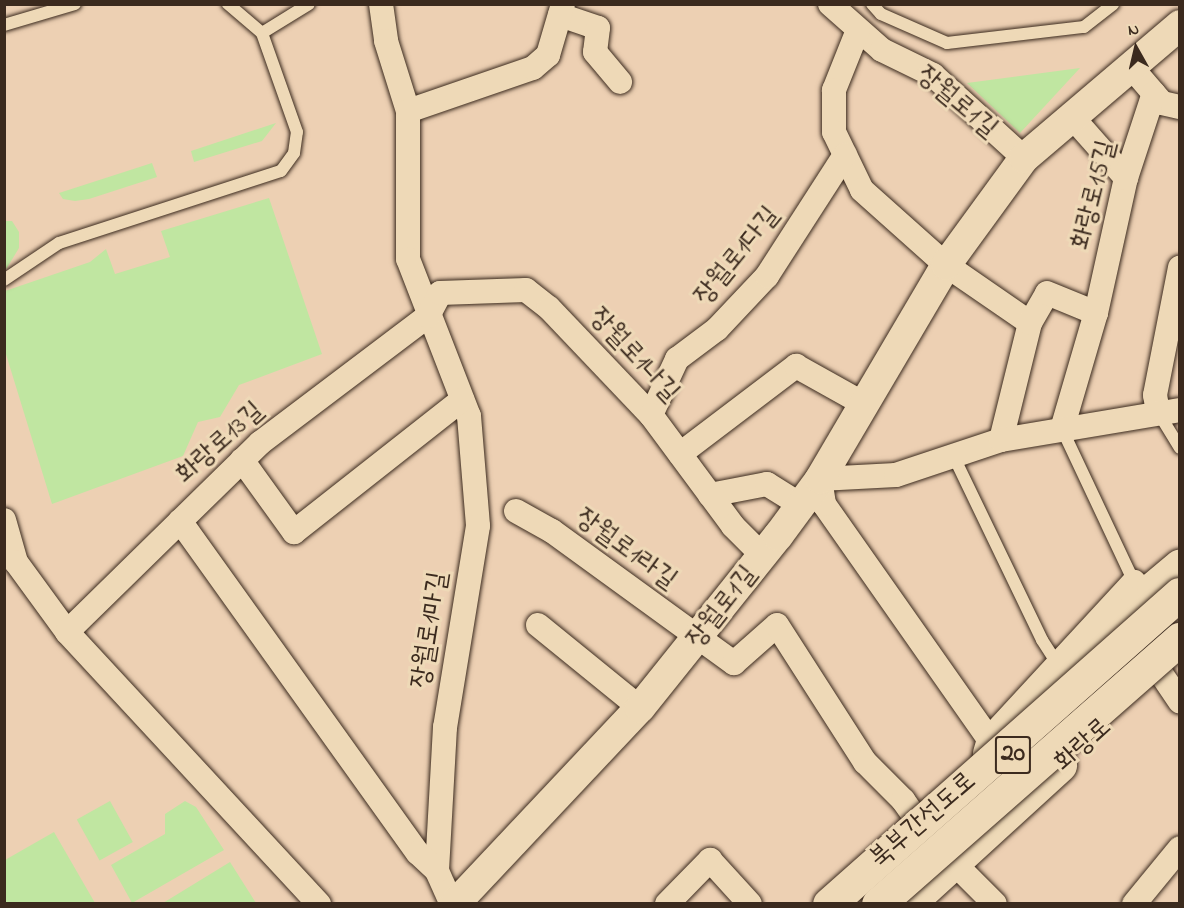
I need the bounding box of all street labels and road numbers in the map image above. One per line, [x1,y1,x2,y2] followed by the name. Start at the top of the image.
[910,59,1004,145] street label: 장월로1길
[1065,137,1123,253] street label: 화랑로15길
[688,200,786,312] street label: 장월로1다길
[582,301,686,409] street label: 장월로1나길
[170,395,270,491] street label: 화랑로13길
[569,501,683,597] street label: 장월로1라길
[680,559,764,655] street label: 장월로1길
[405,570,455,690] street label: 장월로1마길
[1048,711,1118,779] street label: 화랑로
[994,732,1032,778] road number: 20
[863,765,983,875] street label: 북부간선도로

